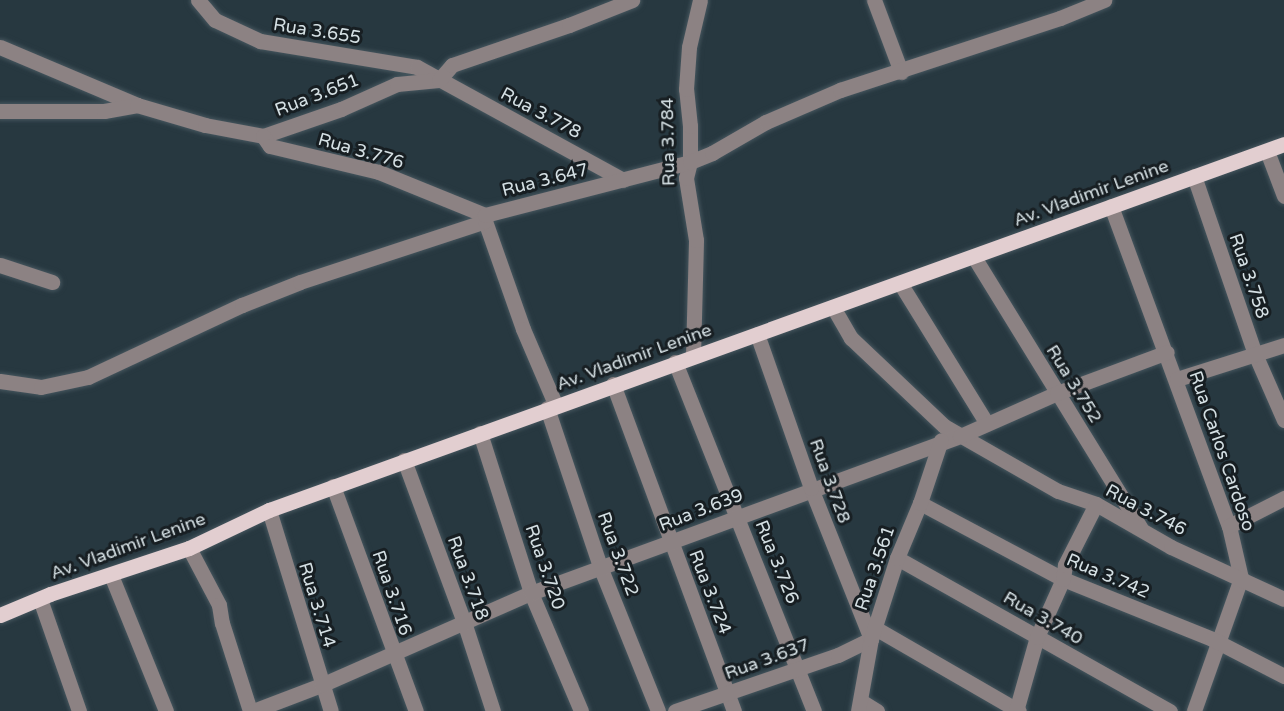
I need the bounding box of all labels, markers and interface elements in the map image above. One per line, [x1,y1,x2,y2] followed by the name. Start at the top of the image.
[272,13,362,49] street label: Rua 3.655
[272,69,362,121] street label: Rua 3.651
[497,83,585,143] street label: Rua 3.778
[656,98,680,186] street label: Rua 3.784
[316,128,406,174] street label: Rua 3.776
[1010,155,1172,231] street label: Av. Vladimir Lenine
[499,159,591,201] street label: Rua 3.647
[1224,231,1274,321] street label: Rua 3.758
[553,319,715,395] street label: Av. Vladimir Lenine
[1041,341,1107,427] street label: Rua 3.752
[1184,368,1260,534] street label: Rua Carlos Cardoso
[805,436,855,526] street label: Rua 3.728
[1102,480,1190,540] street label: Rua 3.746
[656,484,746,536] street label: Rua 3.639
[47,508,209,584] street label: Av. Vladimir Lenine
[593,509,643,599] street label: Rua 3.722
[750,517,804,607] street label: Rua 3.726
[520,522,570,612] street label: Rua 3.720
[850,523,900,613] street label: Rua 3.561
[443,533,493,623] street label: Rua 3.718
[684,547,736,637] street label: Rua 3.724
[367,548,417,638] street label: Rua 3.716
[1063,549,1153,603] street label: Rua 3.742
[294,560,340,650] street label: Rua 3.714
[999,587,1087,649] street label: Rua 3.740
[722,634,812,684] street label: Rua 3.637

